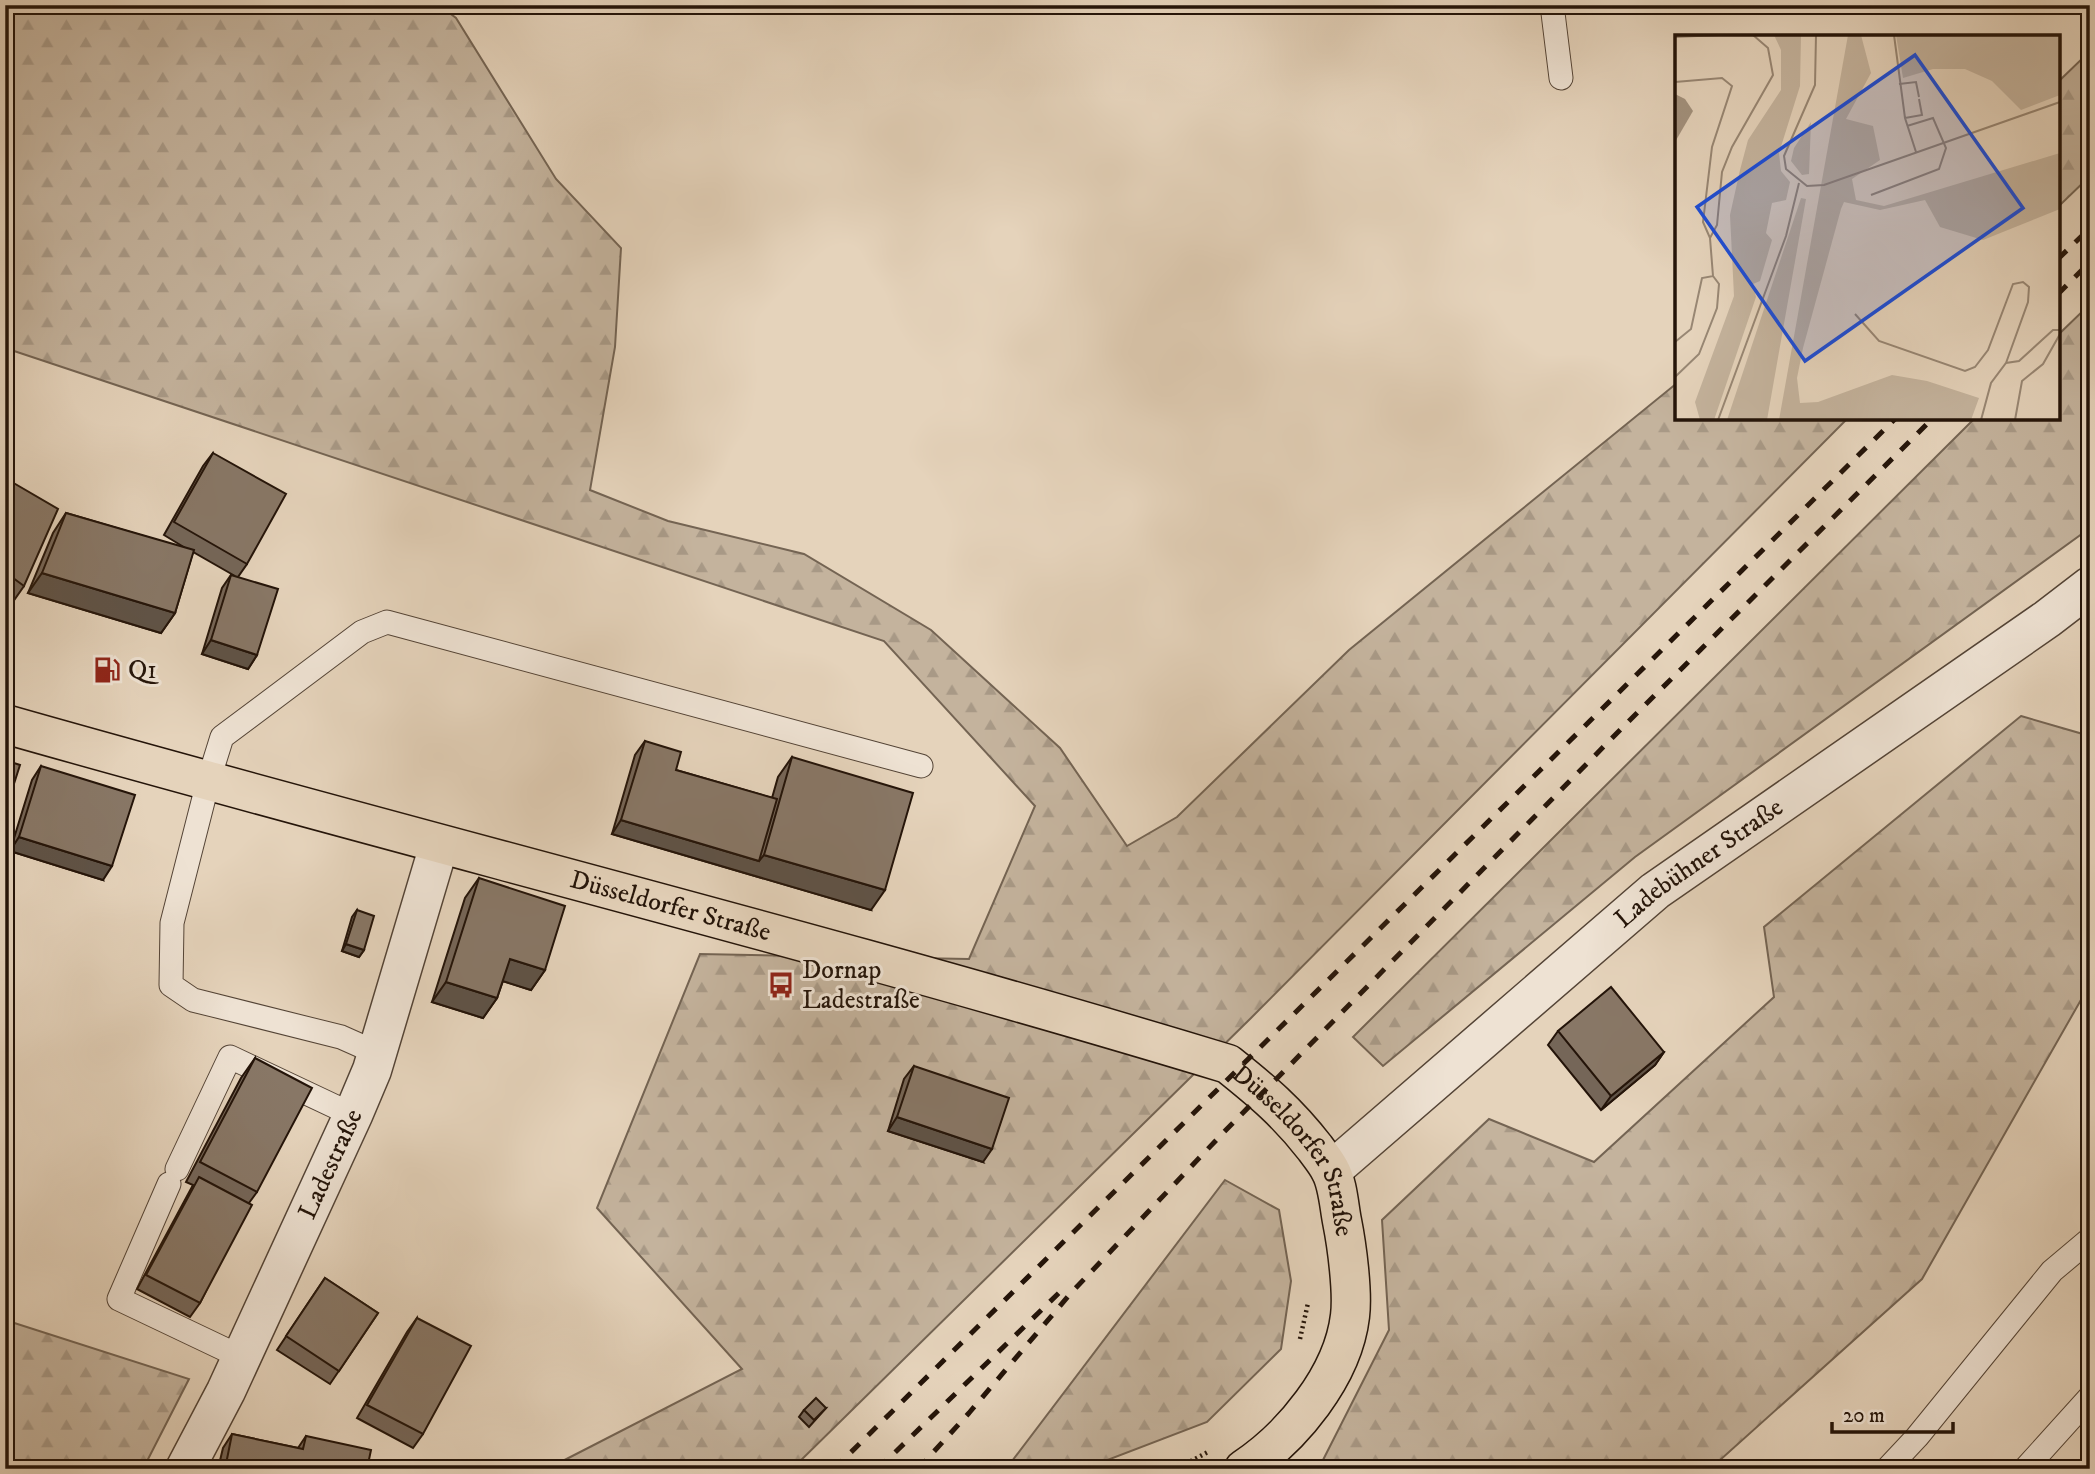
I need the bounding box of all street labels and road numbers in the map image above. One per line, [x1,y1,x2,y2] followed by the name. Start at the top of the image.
[1607,791,1789,935] street label: Ladebühner Straße
[567,863,775,949] street label: Düsseldorfer Straße
[1225,1057,1361,1239] street label: Düsseldorfer Straße
[291,1104,370,1224] street label: Ladestraße

